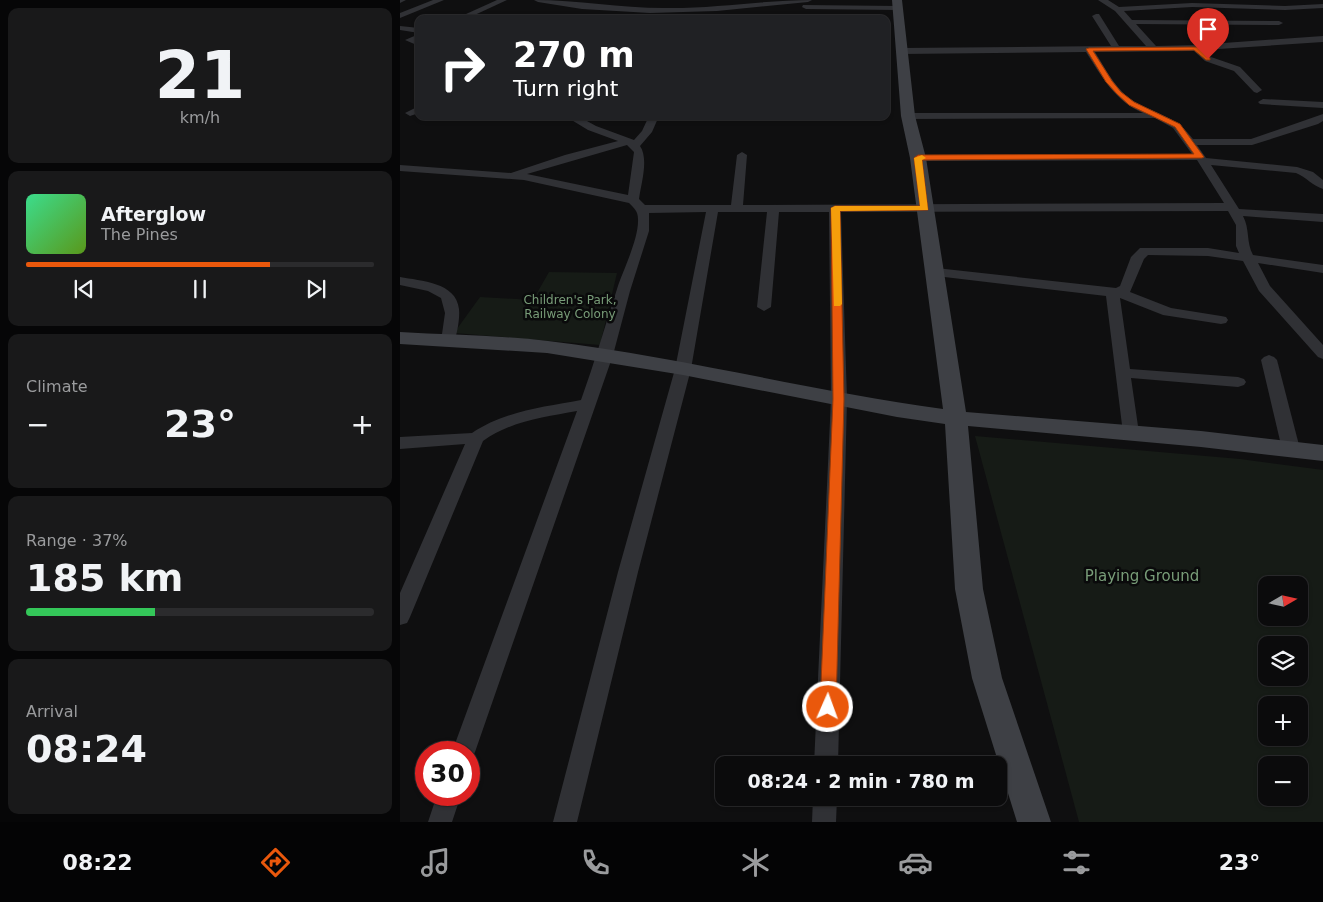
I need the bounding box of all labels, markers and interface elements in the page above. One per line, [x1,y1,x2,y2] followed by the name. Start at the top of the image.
[1187,8,1229,59] pin
[1194,15,1222,43] icon: arrive
[430,35,495,100] icon: right
[513,35,635,75] text: 270 m
[155,38,245,113] text: 21
[513,76,618,101] text: Turn right
[180,108,220,127] text: km/h
[101,203,206,225] text: Afterglow
[101,225,178,244] text: The Pines
[70,275,98,303] icon: previous
[186,275,214,303] icon: pause
[302,275,330,303] icon: next
[523,293,617,321] park label: Children's Park, Railway Colony
[26,377,88,396] text: Climate
[164,402,236,446] text: 23°
[26,408,49,441] text: −
[351,408,374,441] text: +
[26,531,128,550] text: Range · 37%
[26,556,183,600] text: 185 km
[1085,567,1199,585] park label: Playing Ground
[1258,576,1308,626] north arrow
[1258,576,1308,806] map controls
[1258,636,1308,686] button: layers
[801,680,853,732] position arrow
[1258,696,1308,746] button: +
[26,702,78,721] text: Arrival
[26,727,147,771] text: 08:24
[415,741,480,806] speed limit sign: 30
[1258,756,1308,806] button: −
[747,770,975,792] text: 08:24 · 2 min · 780 m
[258,845,293,880] icon: directions
[418,845,453,880] icon: music
[578,845,613,880] icon: phone
[738,845,773,880] icon: climate
[898,845,933,880] icon: car
[1059,845,1094,880] icon: filters
[63,850,133,875] text: 08:22
[1219,850,1260,875] text: 23°

